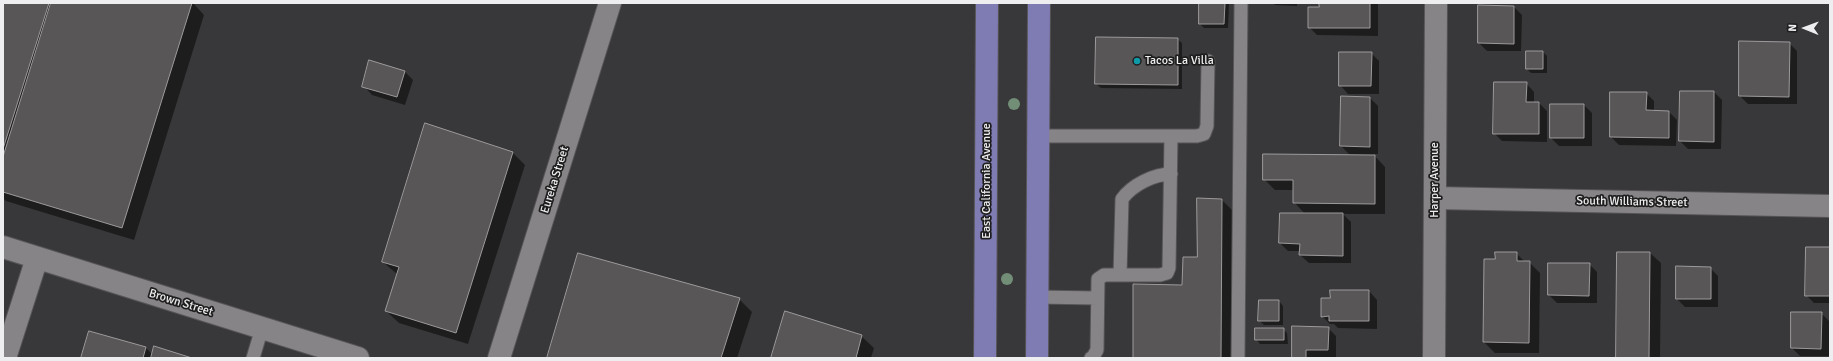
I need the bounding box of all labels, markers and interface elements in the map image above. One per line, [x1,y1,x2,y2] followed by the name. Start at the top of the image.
[1785,8,1825,48] north arrow
[1786,24,1799,32] text: N
[1145,54,1214,68] place label: Tacos La Villa
[1132,56,1142,66] marker: Tacos La Villa
[980,123,994,239] street label: East California Avenue
[1428,142,1442,218] street label: Harper Avenue
[538,145,572,215] street label: Eureka Street
[1576,194,1688,210] street label: South Williams Street
[147,286,215,320] street label: Brown Street

